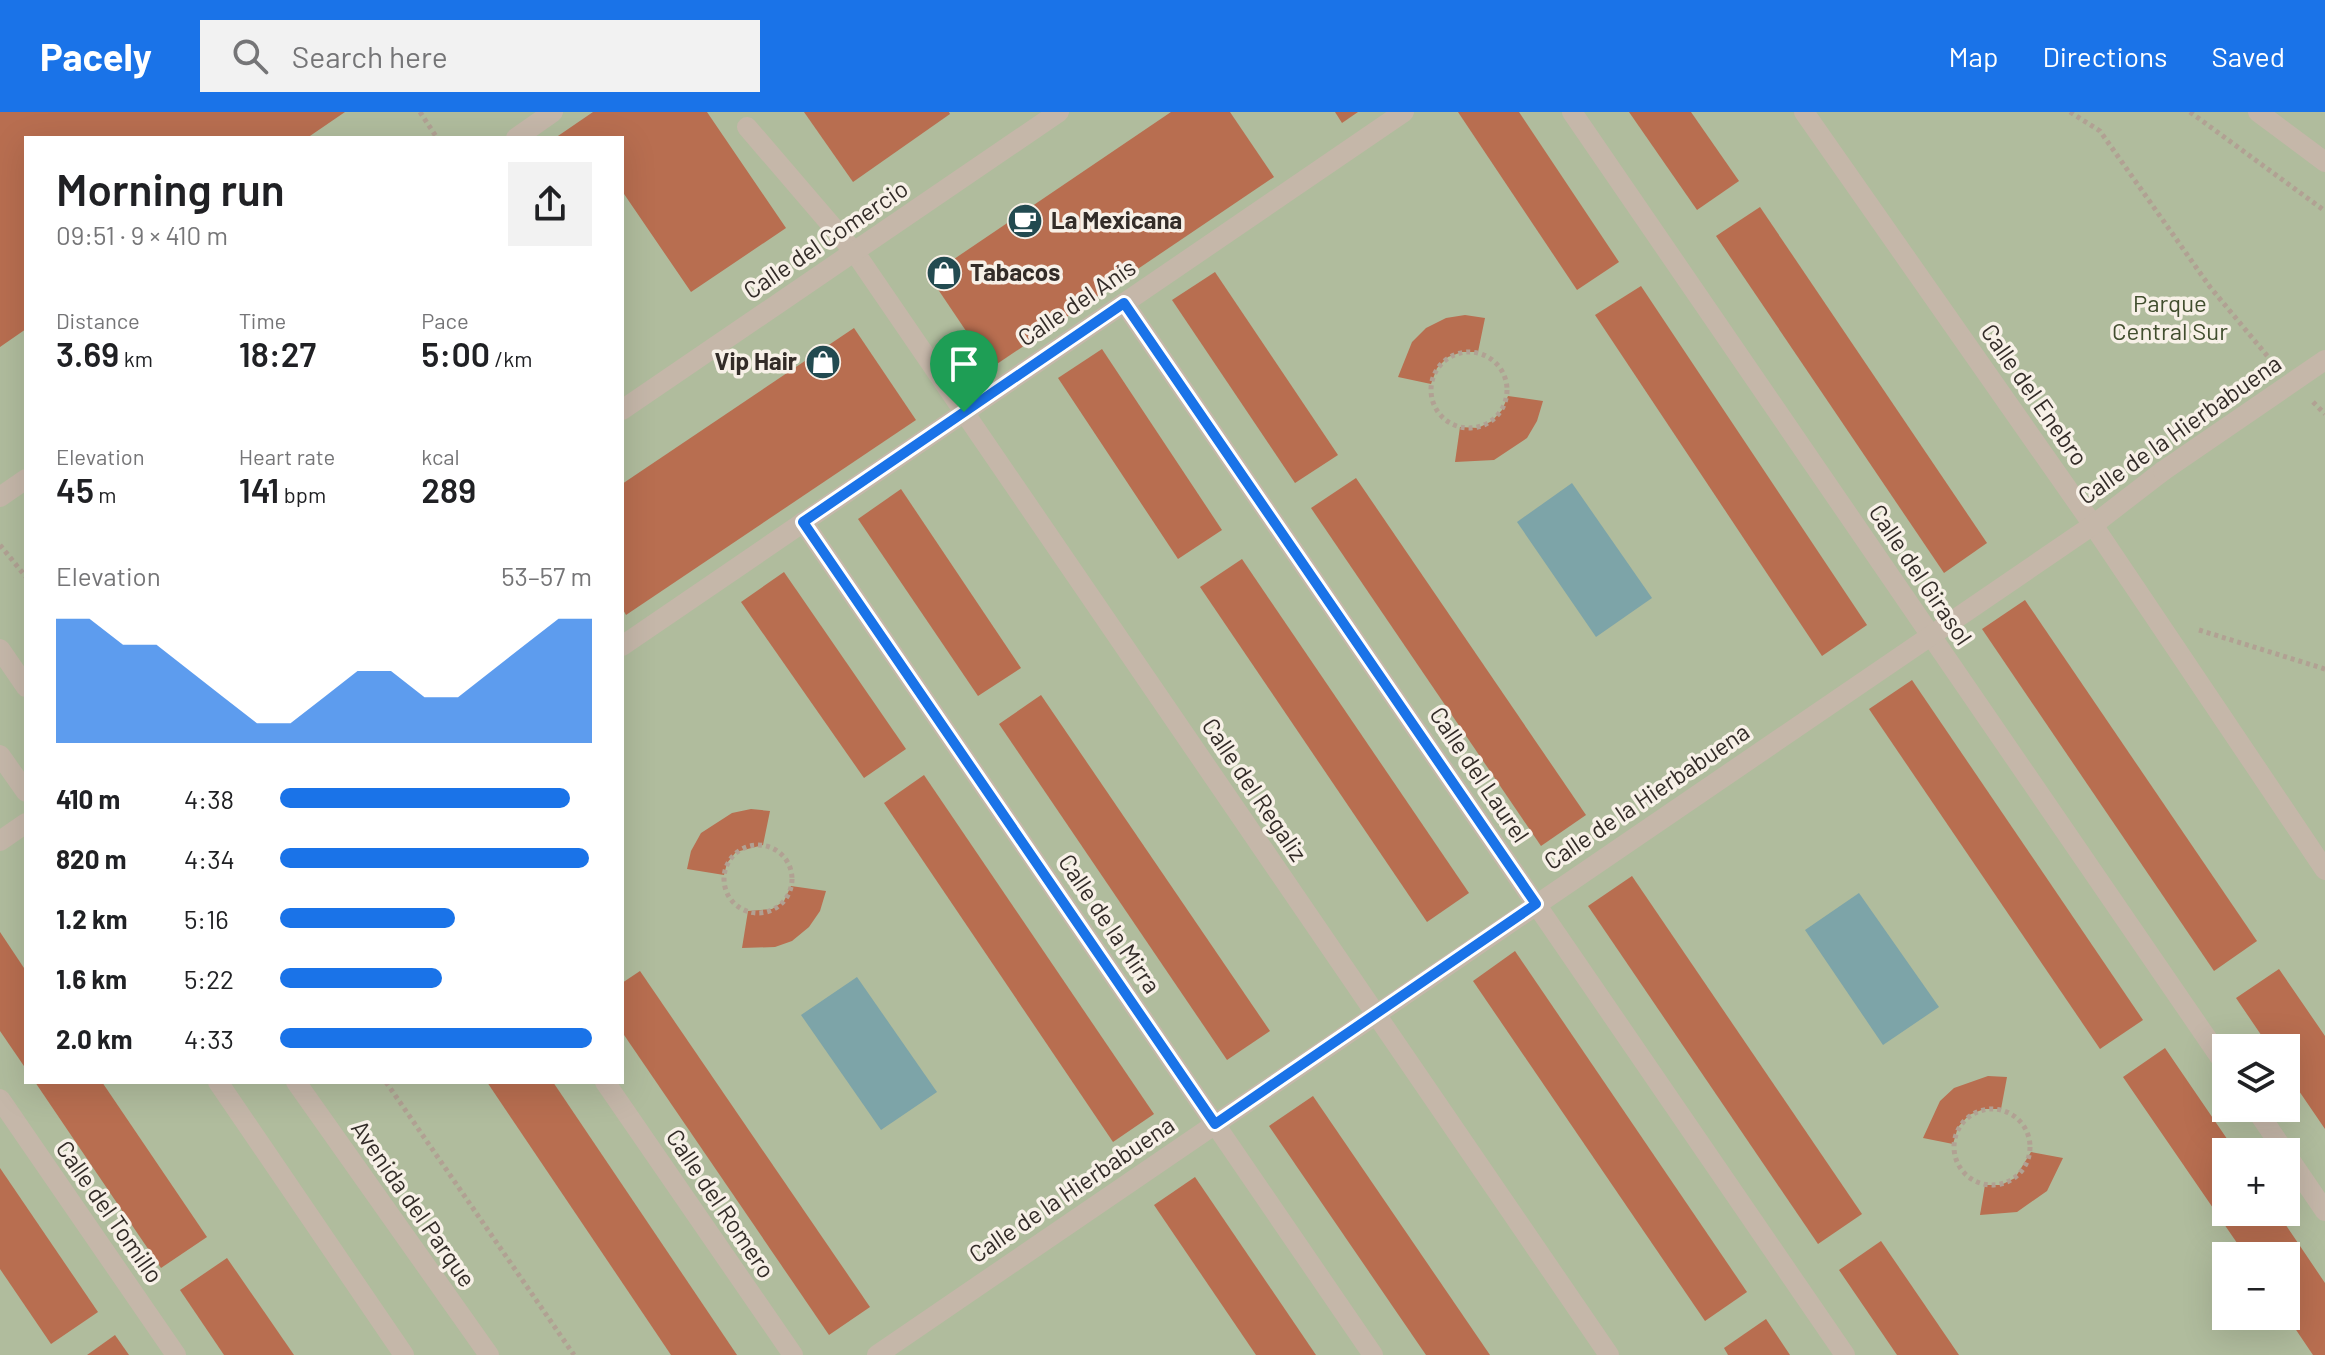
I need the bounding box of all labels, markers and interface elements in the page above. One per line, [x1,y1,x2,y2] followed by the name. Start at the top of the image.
[200,20,760,92] search box
[40,33,152,79] text: Pacely
[228,34,272,78] icon: search
[292,38,448,74] text: Search here
[1949,39,1998,73] text: Map
[2042,39,2168,73] text: Directions
[2212,39,2285,73] text: Saved
[56,162,285,215] text: Morning run
[508,162,592,246] button: share
[738,173,913,304] street label: Calle del Comercio
[1006,202,1044,240] cafe icon: La Mexicana
[1051,205,1182,234] place label: La Mexicana
[56,219,228,250] text: 09:51 · 9 × 410 m
[1012,252,1141,352] street label: Calle del Anís
[925,254,963,292] shop icon: Tabacos
[970,257,1060,286] place label: Tabacos
[2112,288,2228,345] park label: Parque Central Sur
[56,307,140,333] text: Distance
[239,307,286,333] text: Time
[421,307,469,333] text: Pace
[1976,318,2095,471] street label: Calle del Enebro
[930,330,998,412] pin
[56,333,119,374] text: 3.69
[239,333,316,374] text: 18:27
[421,333,490,374] text: 5:00
[942,342,986,386] icon: arrive
[804,343,842,381] shop icon: Vip Hair
[119,345,153,371] text: km
[490,345,532,371] text: /km
[714,346,797,375] place label: Vip Hair
[2072,348,2286,510] street label: Calle de la Hierbabuena
[56,443,145,469] text: Elevation
[239,443,335,469] text: Heart rate
[421,443,460,469] text: kcal
[56,469,94,510] text: 45
[239,469,279,510] text: 141
[421,469,476,510] text: 289
[94,481,117,507] text: m
[279,481,326,507] text: bpm
[1864,498,1979,650] street label: Calle del Girasol
[56,560,161,591] text: Elevation
[501,560,592,591] text: 53–57 m
[1424,701,1536,847] street label: Calle del Laurel
[1197,712,1314,866] street label: Calle del Regaliz
[1538,716,1754,875] street label: Calle de la Hierbabuena
[56,783,120,814] text: 410 m
[184,783,234,814] text: 4:38
[56,843,126,874] text: 820 m
[184,843,235,874] text: 4:34
[1053,848,1167,998] street label: Calle de la Mirra
[56,903,128,934] text: 1.2 km
[184,903,229,934] text: 5:16
[56,963,127,994] text: 1.6 km
[184,963,234,994] text: 5:22
[56,1023,133,1054] text: 2.0 km
[184,1023,234,1054] text: 4:33
[2212,1034,2300,1330] map controls
[2212,1034,2300,1122] button: layers
[963,1109,1179,1268] street label: Calle de la Hierbabuena
[346,1114,483,1292] street label: Avenida del Parque
[661,1123,782,1283] street label: Calle del Romero
[51,1135,170,1288] street label: Calle del Tomillo
[2212,1138,2300,1226] button: +
[2212,1242,2300,1330] button: −

